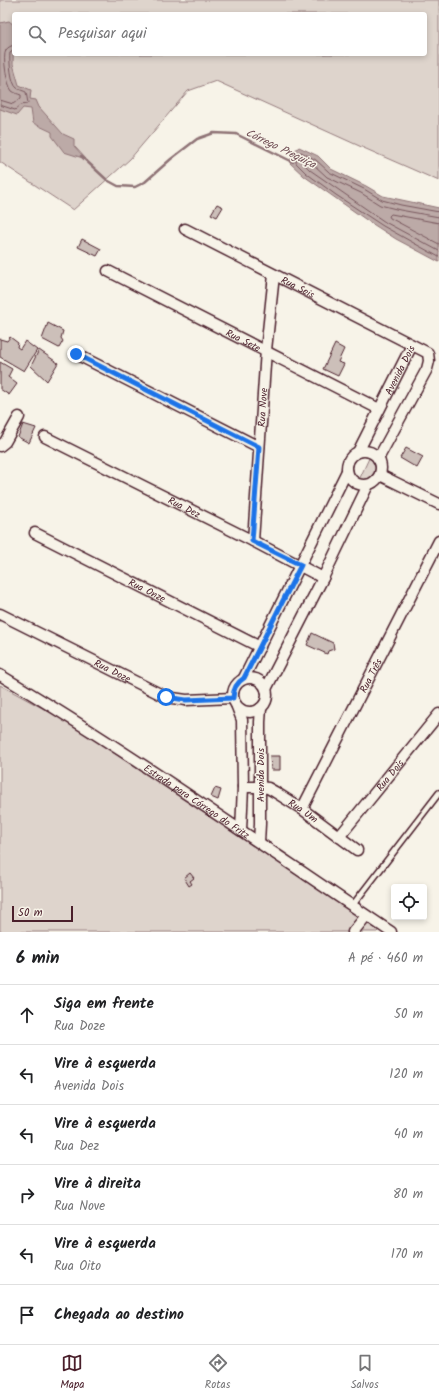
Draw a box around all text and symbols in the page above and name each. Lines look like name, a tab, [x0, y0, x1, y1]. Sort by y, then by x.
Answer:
search box	[12, 12, 427, 56]
text: Pesquisar aqui	[58, 22, 147, 46]
icon: search	[26, 23, 48, 45]
water label: Córrego Preguiça	[242, 124, 319, 174]
street label: Rua Seis	[278, 272, 318, 303]
street label: Rua Sete	[223, 325, 264, 357]
street label: Avenida Dois	[381, 342, 420, 398]
route end	[67, 345, 85, 363]
street label: Rua Nove	[254, 387, 272, 428]
street label: Rua Dez	[165, 493, 204, 523]
street label: Rua Onze	[126, 575, 169, 607]
street label: Rua Doze	[91, 655, 134, 687]
street label: Rua Três	[356, 655, 387, 696]
route start	[157, 688, 175, 706]
street label: Avenida Dois	[253, 747, 269, 802]
street label: Rua Dois	[372, 756, 409, 795]
street label: Estrada para Córrego do Fritz	[140, 761, 253, 844]
street label: Rua Um	[285, 795, 321, 827]
map controls	[391, 884, 427, 920]
button: locate	[391, 884, 427, 920]
scale bar	[12, 904, 73, 923]
text: 50 m	[18, 904, 43, 922]
text: 6 min	[16, 945, 60, 972]
text: A pé · 460 m	[348, 948, 423, 969]
text: Siga em frente	[54, 992, 154, 1016]
icon: ahead	[16, 1004, 38, 1026]
text: 50 m	[394, 1004, 423, 1025]
text: Rua Doze	[54, 1016, 105, 1037]
text: Vire à esquerda	[54, 1052, 156, 1076]
icon: left	[16, 1064, 38, 1086]
text: 120 m	[389, 1064, 423, 1085]
text: Avenida Dois	[54, 1076, 124, 1097]
text: Vire à esquerda	[54, 1112, 156, 1136]
icon: left	[16, 1124, 38, 1146]
text: 40 m	[394, 1124, 423, 1145]
text: Rua Dez	[54, 1136, 99, 1157]
text: Vire à direita	[54, 1172, 141, 1196]
icon: right	[16, 1184, 38, 1206]
text: 80 m	[393, 1184, 423, 1205]
text: Rua Nove	[54, 1196, 105, 1217]
text: Vire à esquerda	[54, 1232, 156, 1256]
icon: left	[16, 1244, 38, 1266]
text: 170 m	[391, 1244, 423, 1265]
text: Rua Oito	[54, 1256, 101, 1277]
text: Chegada ao destino	[54, 1303, 184, 1327]
icon: arrive	[16, 1304, 38, 1326]
tab: Mapa	[60, 1352, 84, 1394]
tab: Rotas	[205, 1352, 230, 1394]
tab: Salvos	[351, 1352, 379, 1394]

